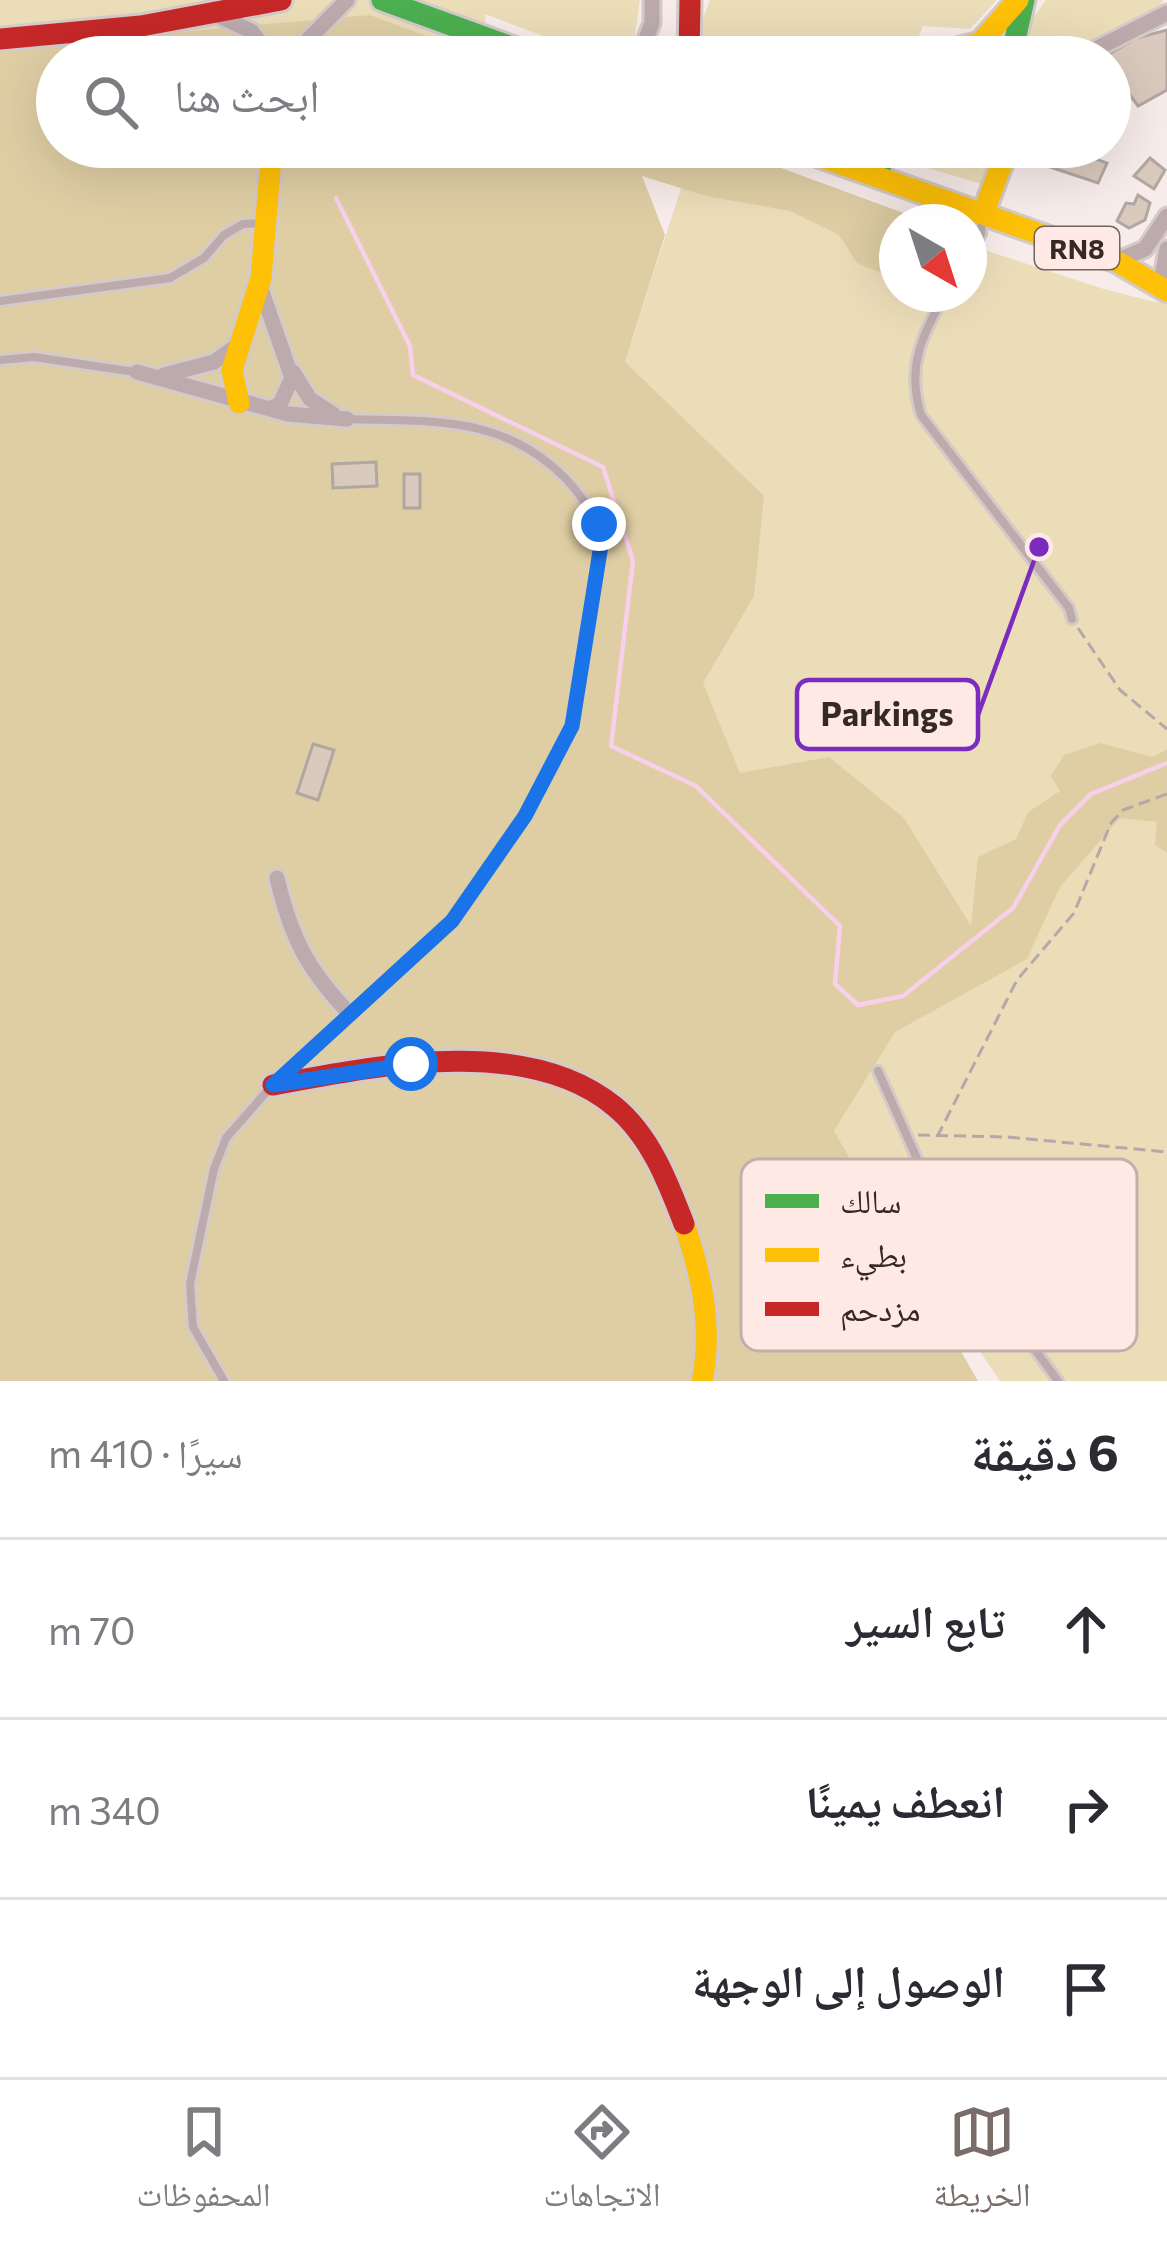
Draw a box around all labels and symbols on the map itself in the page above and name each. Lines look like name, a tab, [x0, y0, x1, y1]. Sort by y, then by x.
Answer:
north arrow	[879, 204, 987, 312]
road number: RN8	[1035, 227, 1119, 269]
route end	[572, 497, 626, 551]
callout: Parkings	[797, 680, 978, 749]
text: Parkings	[820, 692, 954, 733]
route start	[384, 1037, 438, 1091]
legend	[741, 1159, 1137, 1351]
text: سالك	[840, 1179, 901, 1220]
text: بطيء	[840, 1233, 907, 1281]
text: مزدحم	[840, 1287, 920, 1332]

